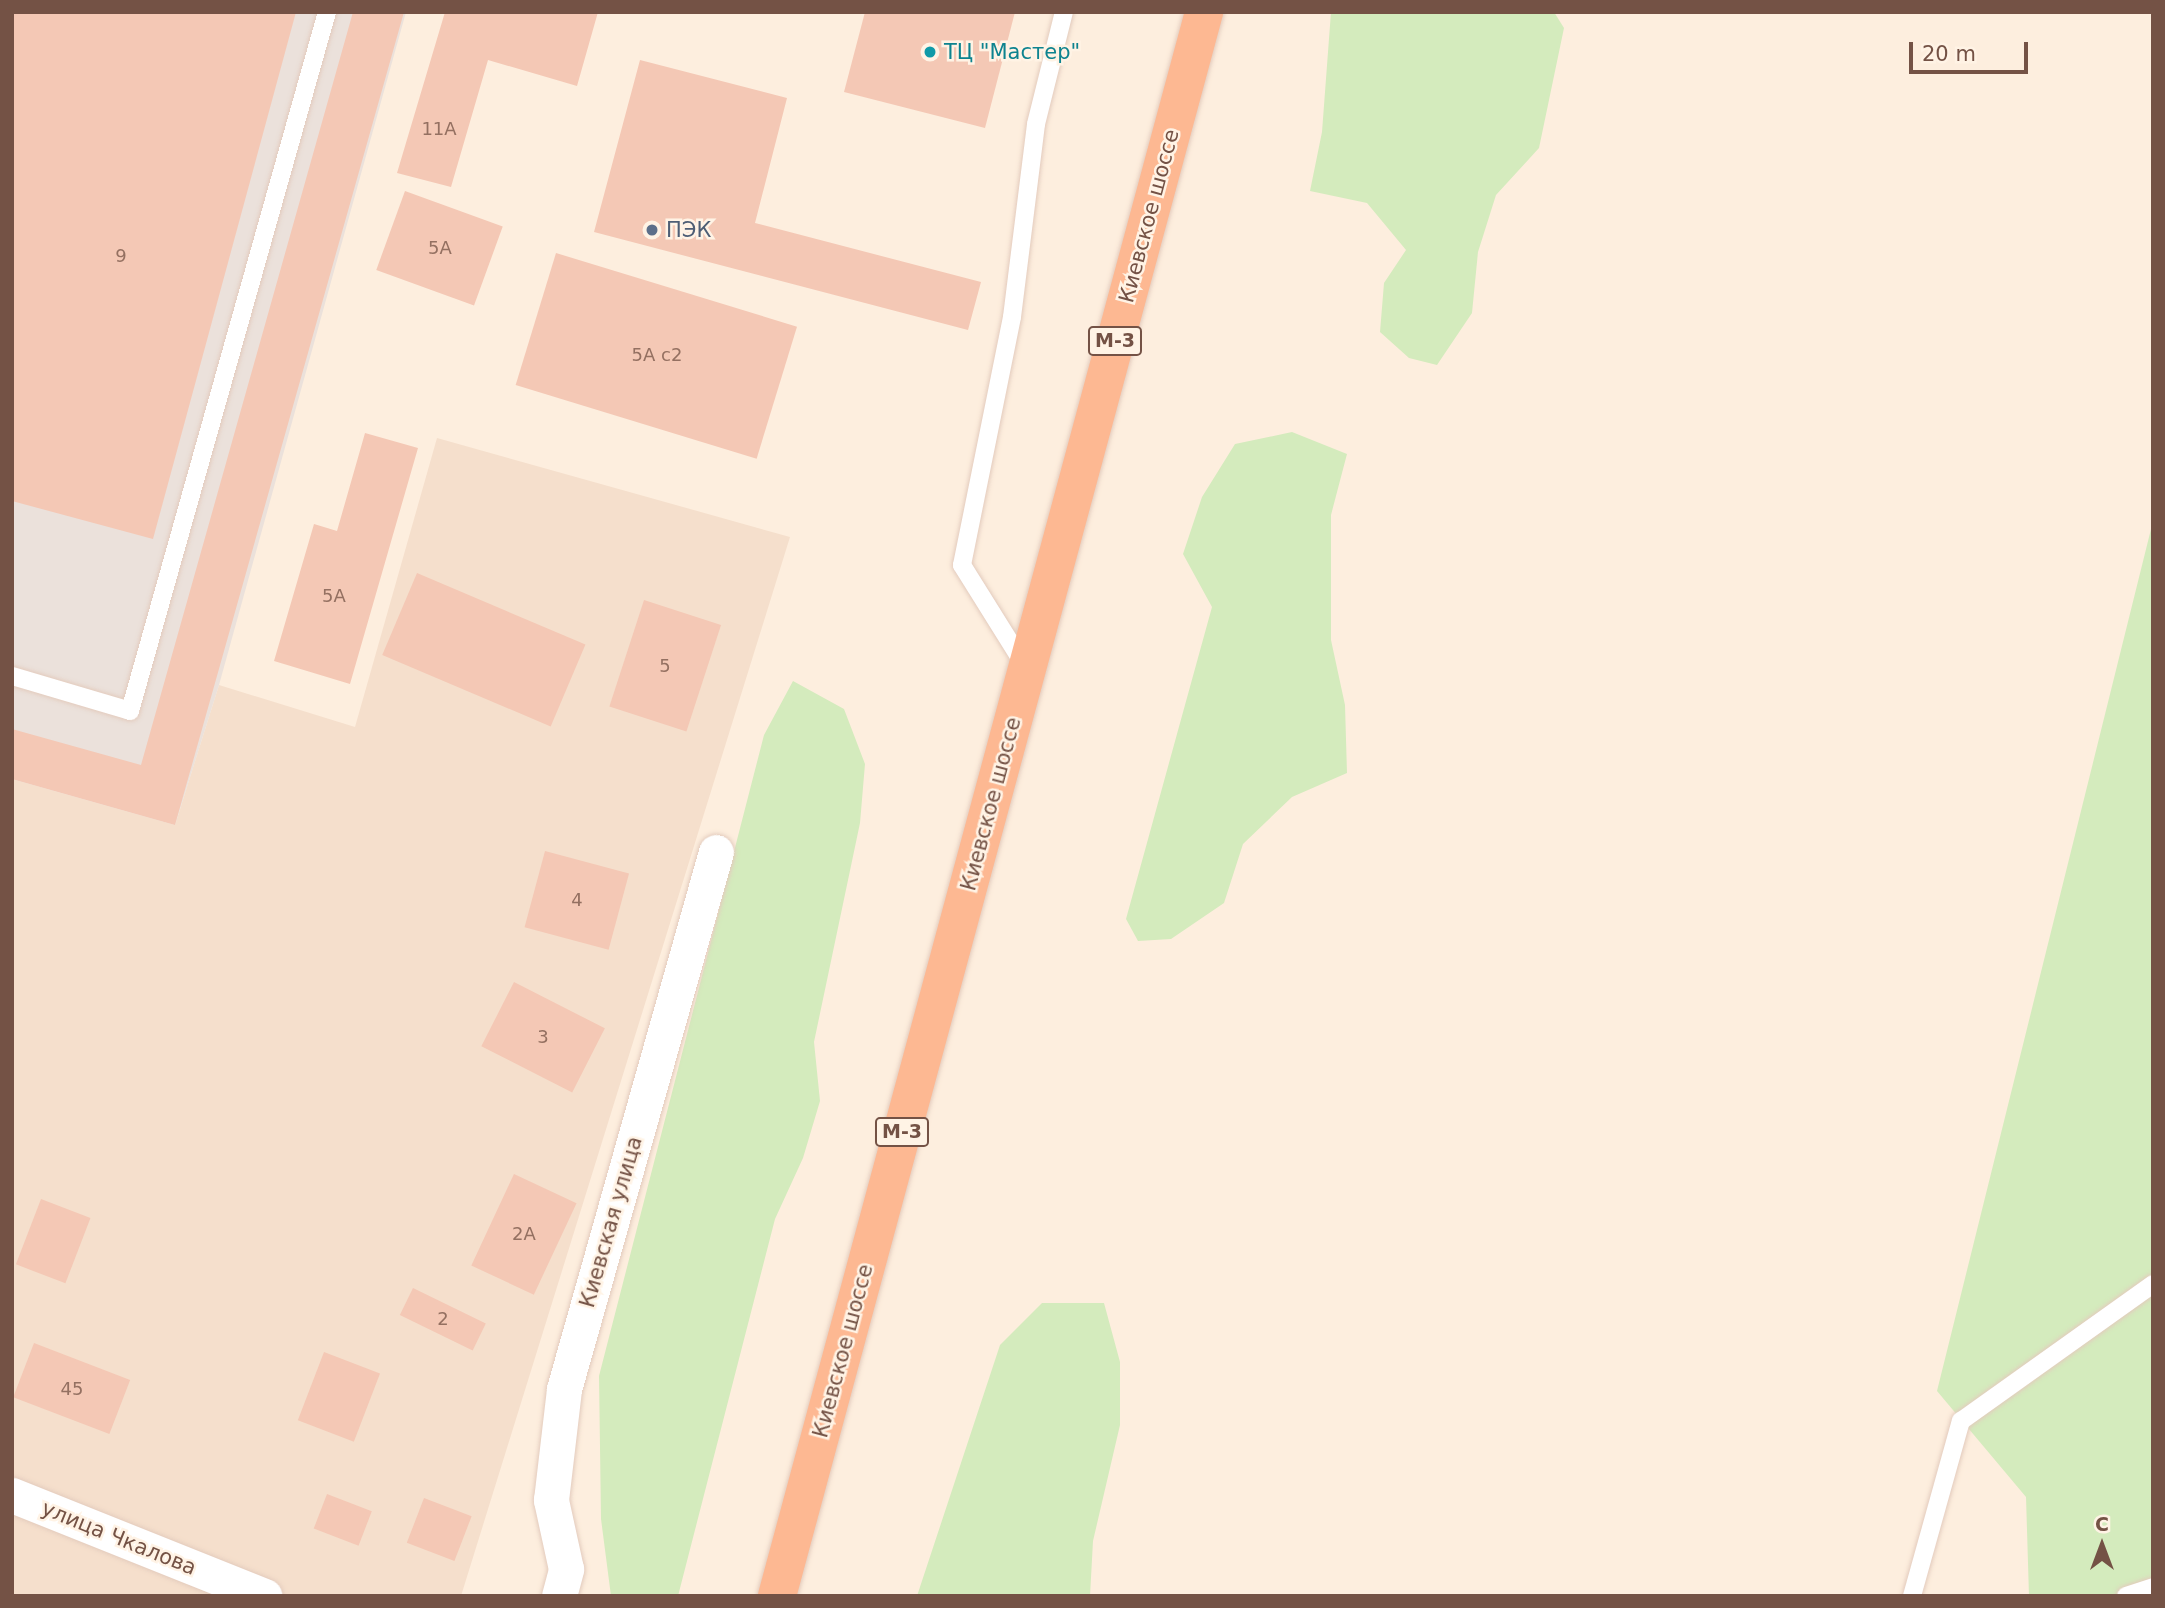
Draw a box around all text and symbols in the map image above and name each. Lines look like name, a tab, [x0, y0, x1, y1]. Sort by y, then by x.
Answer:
scale bar	[1913, 28, 2032, 72]
place label: ТЦ "Мастер"	[944, 39, 1080, 65]
text: 20 m	[1922, 42, 1976, 66]
marker: ТЦ "Мастер"	[922, 44, 938, 60]
house number: 11А	[421, 118, 457, 140]
street label: Киевское шоссе	[1114, 126, 1184, 306]
place label: ПЭК	[666, 217, 711, 243]
marker: ПЭК	[644, 222, 660, 238]
house number: 5А	[428, 237, 452, 259]
house number: 9	[115, 245, 127, 267]
road number: М-3	[1087, 326, 1143, 356]
house number: 5А с2	[632, 344, 682, 366]
house number: 5А	[322, 585, 346, 607]
house number: 5	[659, 655, 671, 677]
street label: Киевское шоссе	[956, 714, 1026, 894]
house number: 4	[571, 889, 583, 911]
house number: 3	[537, 1026, 549, 1048]
road number: М-3	[874, 1116, 930, 1148]
street label: Киевская улица	[575, 1133, 647, 1311]
house number: 2А	[512, 1223, 536, 1245]
street label: Киевское шоссе	[808, 1261, 878, 1441]
house number: 2	[437, 1308, 449, 1330]
house number: 45	[61, 1378, 83, 1400]
street label: улица Чкалова	[38, 1495, 200, 1581]
north arrow	[2067, 1510, 2137, 1580]
text: С	[2095, 1513, 2109, 1535]

